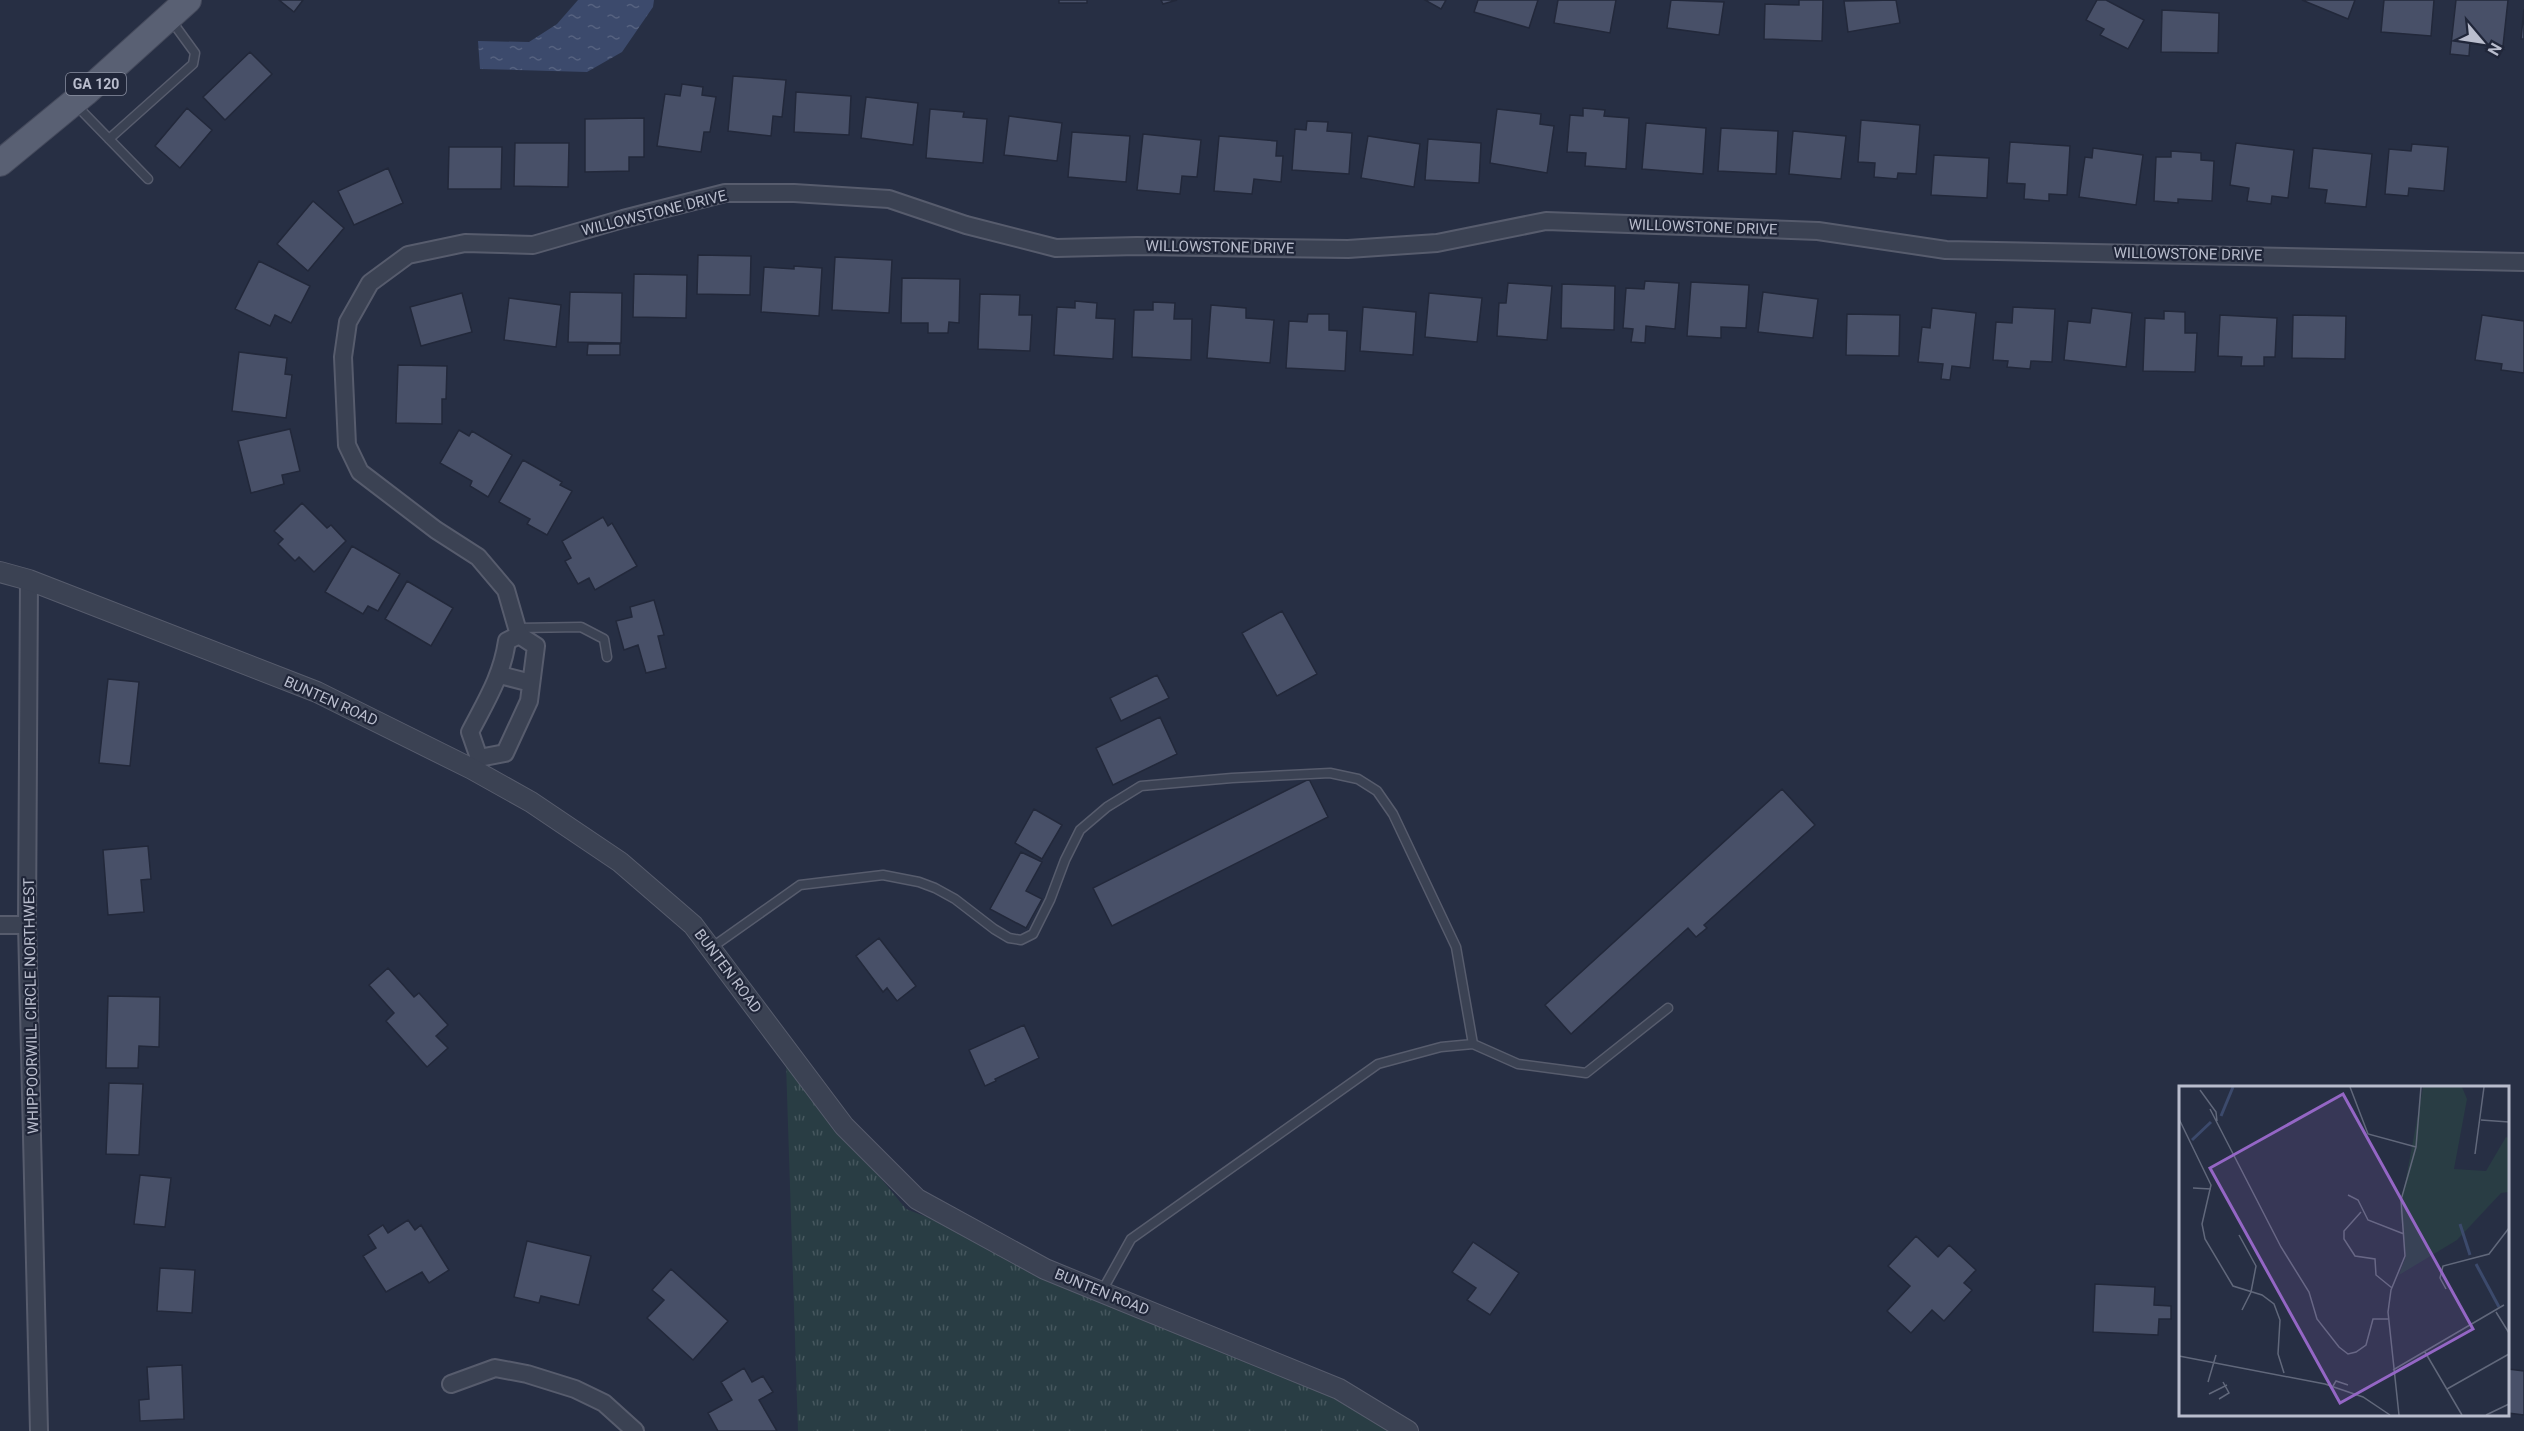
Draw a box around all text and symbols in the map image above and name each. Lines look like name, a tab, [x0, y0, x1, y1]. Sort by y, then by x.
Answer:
north arrow	[2452, 12, 2512, 72]
text: N	[2484, 39, 2506, 59]
road number: GA 120	[66, 73, 126, 95]
street label: WILLOWSTONE DRIVE	[580, 186, 729, 240]
street label: WILLOWSTONE DRIVE	[1628, 215, 1778, 239]
street label: WILLOWSTONE DRIVE	[1145, 237, 1295, 257]
street label: WILLOWSTONE DRIVE	[2113, 244, 2263, 264]
street label: BUNTEN ROAD	[281, 672, 381, 730]
street label: WHIPPOORWILL CIRCLE NORTHWEST	[20, 878, 42, 1134]
street label: BUNTEN ROAD	[691, 925, 765, 1017]
inset map	[2179, 1086, 2509, 1416]
street label: BUNTEN ROAD	[1052, 1265, 1152, 1319]

